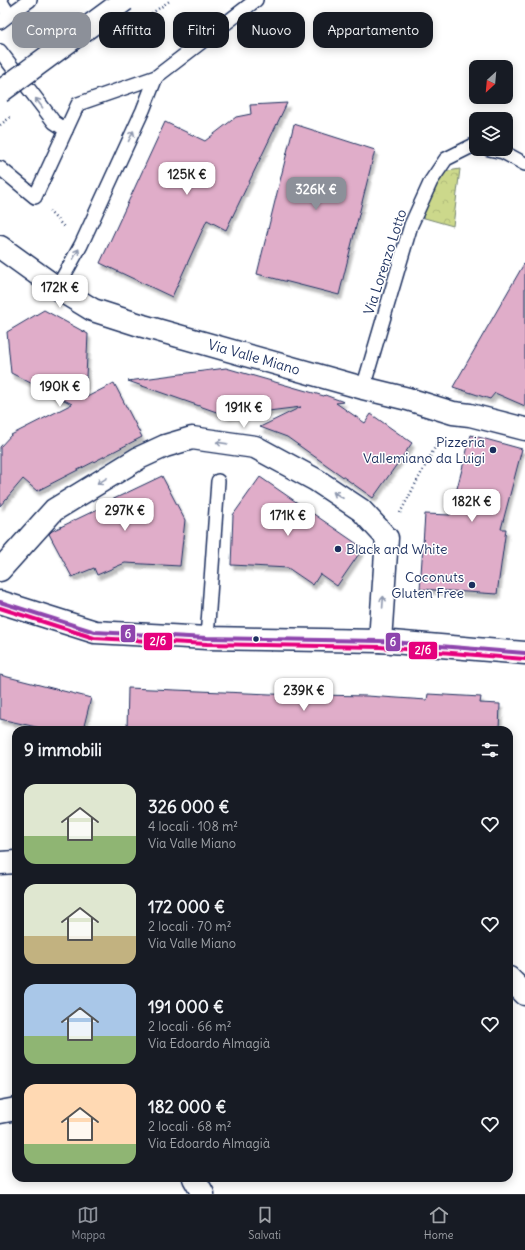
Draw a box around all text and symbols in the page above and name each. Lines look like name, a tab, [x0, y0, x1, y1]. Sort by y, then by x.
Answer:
chip: Compra	[12, 12, 91, 48]
chip: Affitta	[99, 12, 165, 48]
chip: Filtri	[173, 12, 229, 48]
chip: Nuovo	[237, 12, 305, 48]
chip: Appartamento	[313, 12, 433, 48]
north arrow	[469, 60, 513, 104]
map controls	[469, 60, 513, 156]
one-way arrow	[35, 98, 43, 109]
button: layers	[469, 112, 513, 156]
one-way arrow	[128, 130, 135, 142]
pin: 125K €	[154, 162, 220, 196]
text: 125K €	[167, 166, 207, 183]
pin: 326K €	[283, 177, 349, 211]
text: 326K €	[295, 181, 337, 198]
street label: Via Lorenzo Lotto	[359, 207, 411, 317]
one-way arrow	[73, 248, 81, 260]
pin: 172K €	[27, 275, 93, 309]
text: 172K €	[41, 279, 79, 296]
street label: Via Valle Miano	[206, 335, 302, 379]
pin: 190K €	[27, 374, 93, 408]
text: 190K €	[40, 378, 80, 395]
pin: 191K €	[211, 395, 277, 429]
text: 191K €	[225, 399, 263, 416]
place label: Pizzeria Vallemiano da Luigi	[363, 433, 485, 467]
one-way arrow	[216, 439, 229, 447]
marker: Pizzeria Vallemiano da Luigi	[488, 445, 498, 455]
one-way arrow	[96, 477, 108, 485]
pin: 182K €	[439, 489, 505, 523]
one-way arrow	[333, 491, 344, 499]
text: 182K €	[452, 493, 492, 510]
pin: 297K €	[92, 498, 158, 532]
text: 297K €	[105, 502, 145, 519]
pin: 171K €	[255, 503, 321, 537]
text: 171K €	[270, 507, 306, 524]
place label: Black and White	[346, 540, 448, 558]
marker: Black and White	[333, 544, 343, 554]
place label: Coconuts Gluten Free	[391, 568, 464, 602]
marker: Coconuts Gluten Free	[467, 580, 477, 590]
one-way arrow	[380, 596, 387, 609]
line badge: 6	[120, 624, 136, 643]
text: 6	[125, 627, 131, 641]
line badge: 2/6	[143, 632, 173, 651]
line badge: 6	[385, 632, 401, 652]
text: 2/6	[150, 634, 166, 648]
unlabelled marker	[251, 634, 261, 644]
text: 6	[390, 635, 396, 649]
line badge: 2/6	[408, 641, 438, 660]
text: 2/6	[415, 643, 431, 657]
pin: 239K €	[271, 678, 337, 712]
text: 239K €	[283, 682, 325, 699]
text: 9 immobili	[24, 739, 102, 761]
icon: filters	[479, 739, 501, 761]
text: 326 000 €	[148, 796, 229, 818]
icon: home	[56, 800, 104, 848]
icon: heart	[479, 813, 501, 835]
text: 4 locali · 108 m²	[148, 818, 238, 835]
text: Via Valle Miano	[148, 835, 236, 852]
text: 172 000 €	[148, 896, 225, 918]
icon: home	[56, 900, 104, 948]
icon: heart	[479, 913, 501, 935]
text: 2 locali · 70 m²	[148, 918, 232, 935]
text: Via Valle Miano	[148, 935, 236, 952]
text: 191 000 €	[148, 996, 224, 1018]
icon: home	[56, 1000, 104, 1048]
icon: heart	[479, 1013, 501, 1035]
text: 2 locali · 66 m²	[148, 1018, 232, 1035]
text: Via Edoardo Almagià	[148, 1035, 270, 1052]
text: 182 000 €	[148, 1096, 226, 1118]
icon: home	[56, 1100, 104, 1148]
icon: heart	[479, 1113, 501, 1135]
text: 2 locali · 68 m²	[148, 1118, 232, 1135]
text: Via Edoardo Almagià	[148, 1135, 270, 1152]
tab: Mappa	[71, 1204, 105, 1242]
tab: Salvati	[248, 1204, 281, 1242]
tab: Home	[424, 1204, 454, 1242]

